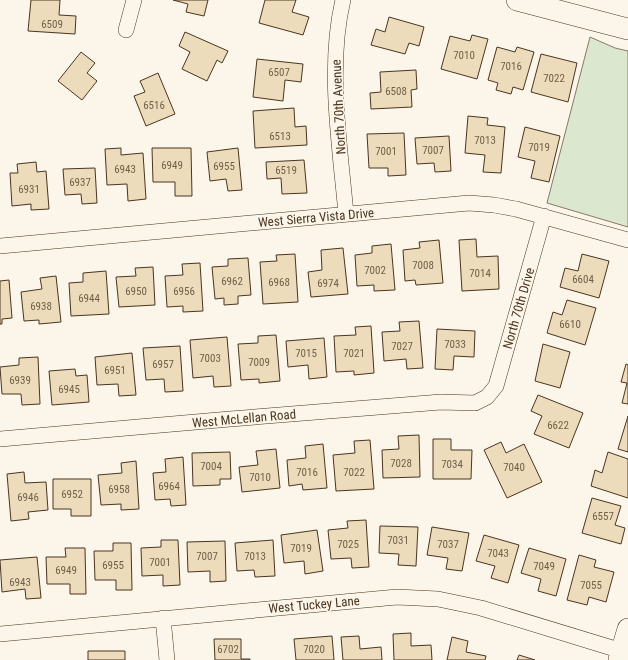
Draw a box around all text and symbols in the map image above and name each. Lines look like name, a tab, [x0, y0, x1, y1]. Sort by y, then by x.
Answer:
house number: 6509	[41, 18, 63, 31]
house number: 7010	[453, 49, 475, 62]
street label: North 70th Avenue	[329, 59, 348, 155]
house number: 7016	[500, 60, 522, 73]
house number: 6507	[268, 66, 290, 79]
house number: 7022	[543, 72, 565, 85]
house number: 6508	[385, 85, 407, 98]
house number: 6516	[143, 99, 165, 112]
house number: 6513	[269, 130, 291, 143]
house number: 7013	[474, 134, 496, 147]
house number: 7019	[528, 141, 550, 154]
house number: 7007	[422, 144, 444, 157]
house number: 7001	[375, 145, 397, 158]
house number: 6949	[161, 159, 183, 172]
house number: 6955	[213, 160, 235, 173]
house number: 6943	[114, 163, 136, 176]
house number: 6519	[275, 164, 297, 177]
house number: 6937	[69, 176, 91, 189]
house number: 6931	[18, 183, 40, 196]
street label: West Sierra Vista Drive	[257, 205, 375, 230]
house number: 7008	[412, 259, 434, 272]
house number: 7002	[364, 264, 386, 277]
street label: North 70th Drive	[500, 266, 537, 351]
house number: 7014	[469, 267, 491, 280]
house number: 6604	[572, 273, 594, 286]
house number: 6962	[221, 275, 243, 288]
house number: 6968	[268, 276, 290, 289]
house number: 6974	[317, 277, 339, 290]
house number: 6950	[125, 285, 147, 298]
house number: 6956	[173, 285, 195, 298]
house number: 6944	[78, 292, 100, 305]
house number: 6938	[30, 300, 52, 313]
house number: 6610	[559, 318, 581, 331]
house number: 7033	[444, 338, 466, 351]
house number: 7027	[391, 340, 413, 353]
house number: 7015	[295, 347, 317, 360]
house number: 7021	[343, 347, 365, 360]
house number: 7003	[199, 352, 221, 365]
house number: 7009	[248, 356, 270, 369]
house number: 6957	[152, 358, 174, 371]
house number: 6951	[104, 364, 126, 377]
house number: 6939	[9, 374, 31, 387]
house number: 6945	[58, 383, 80, 396]
street label: West McLellan Road	[191, 406, 297, 431]
house number: 6622	[547, 419, 569, 432]
house number: 7028	[390, 457, 412, 470]
house number: 7034	[441, 458, 463, 471]
house number: 7004	[200, 460, 222, 473]
house number: 7040	[503, 461, 525, 474]
house number: 7016	[296, 466, 318, 479]
house number: 7022	[343, 466, 365, 479]
house number: 7010	[249, 471, 271, 484]
house number: 6964	[158, 480, 180, 493]
house number: 6958	[108, 483, 130, 496]
house number: 6952	[61, 488, 83, 501]
house number: 6946	[17, 491, 39, 504]
house number: 6557	[592, 510, 614, 523]
house number: 7031	[387, 534, 409, 547]
house number: 7025	[337, 538, 359, 551]
house number: 7037	[437, 538, 459, 551]
house number: 7019	[290, 542, 312, 555]
house number: 7043	[487, 547, 509, 560]
house number: 7007	[196, 550, 218, 563]
house number: 7013	[244, 550, 266, 563]
house number: 7001	[149, 556, 171, 569]
house number: 6955	[102, 559, 124, 572]
house number: 7049	[533, 560, 555, 573]
house number: 6949	[55, 564, 77, 577]
house number: 6943	[9, 576, 31, 589]
house number: 7055	[580, 579, 602, 592]
street label: West Tuckey Lane	[268, 593, 360, 616]
house number: 6702	[217, 643, 239, 656]
house number: 7020	[303, 643, 325, 656]

